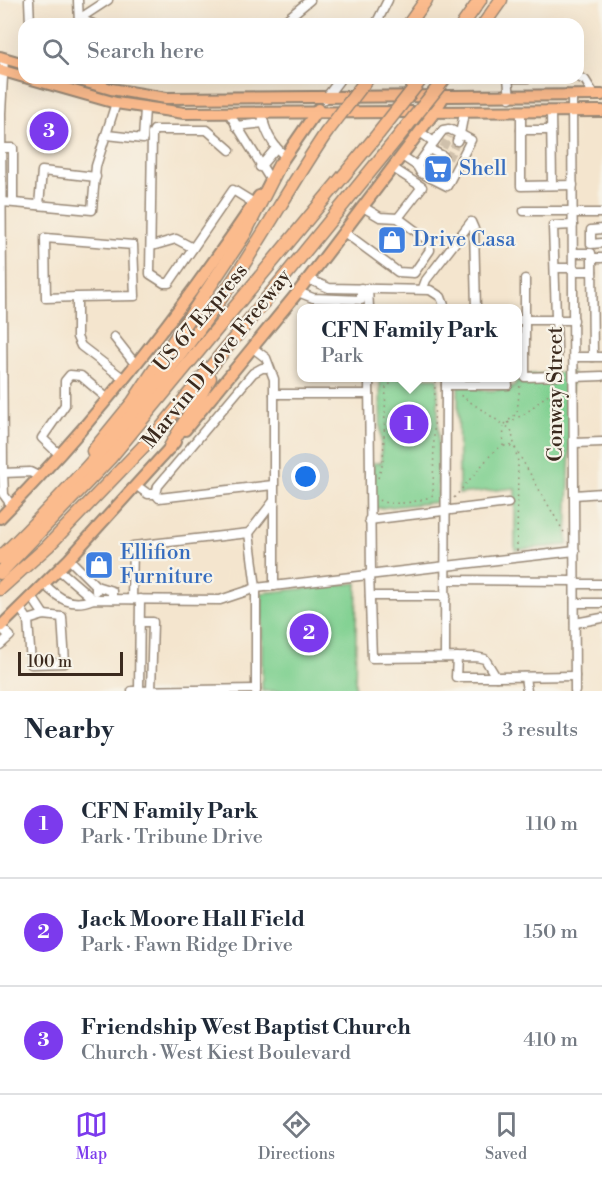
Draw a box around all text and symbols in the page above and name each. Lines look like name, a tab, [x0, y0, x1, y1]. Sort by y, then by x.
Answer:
search box	[18, 18, 584, 84]
icon: search	[39, 35, 72, 68]
text: Search here	[87, 38, 204, 65]
pin: 3	[29, 108, 68, 154]
supermarket icon: Shell	[422, 153, 454, 185]
place label: Shell	[459, 156, 507, 182]
shop icon: Drive Casa	[376, 224, 408, 256]
place label: Drive Casa	[413, 227, 516, 253]
street label: US 67 Express	[148, 259, 254, 377]
street label: Marvin D Love Freeway	[137, 263, 298, 454]
popup	[297, 304, 522, 382]
text: CFN Family Park	[321, 317, 498, 344]
street label: Conway Street	[543, 326, 569, 462]
text: Park	[321, 344, 363, 369]
pin: 1	[390, 402, 428, 446]
your location	[291, 462, 320, 491]
place label: Ellifion Furniture	[120, 540, 213, 590]
shop icon: Ellifion Furniture	[83, 549, 115, 581]
pin: 2	[290, 610, 328, 656]
scale bar	[18, 649, 123, 676]
text: 100 m	[27, 652, 72, 672]
text: Nearby	[24, 714, 114, 746]
text: 3 results	[502, 718, 578, 743]
text: CFN Family Park	[81, 798, 258, 825]
text: 1	[39, 812, 48, 837]
text: 110 m	[526, 812, 578, 837]
text: Park · Tribune Drive	[81, 825, 263, 850]
text: Jack Moore Hall Field	[81, 906, 305, 933]
text: 2	[37, 920, 50, 945]
text: 150 m	[523, 920, 578, 945]
text: Park · Fawn Ridge Drive	[81, 933, 293, 958]
text: Friendship West Baptist Church	[81, 1014, 411, 1041]
text: 3	[37, 1028, 50, 1053]
text: 410 m	[523, 1028, 578, 1053]
text: Church · West Kiest Boulevard	[81, 1041, 351, 1066]
tab: Map	[75, 1108, 108, 1164]
tab: Directions	[258, 1108, 335, 1164]
tab: Saved	[485, 1108, 527, 1164]

